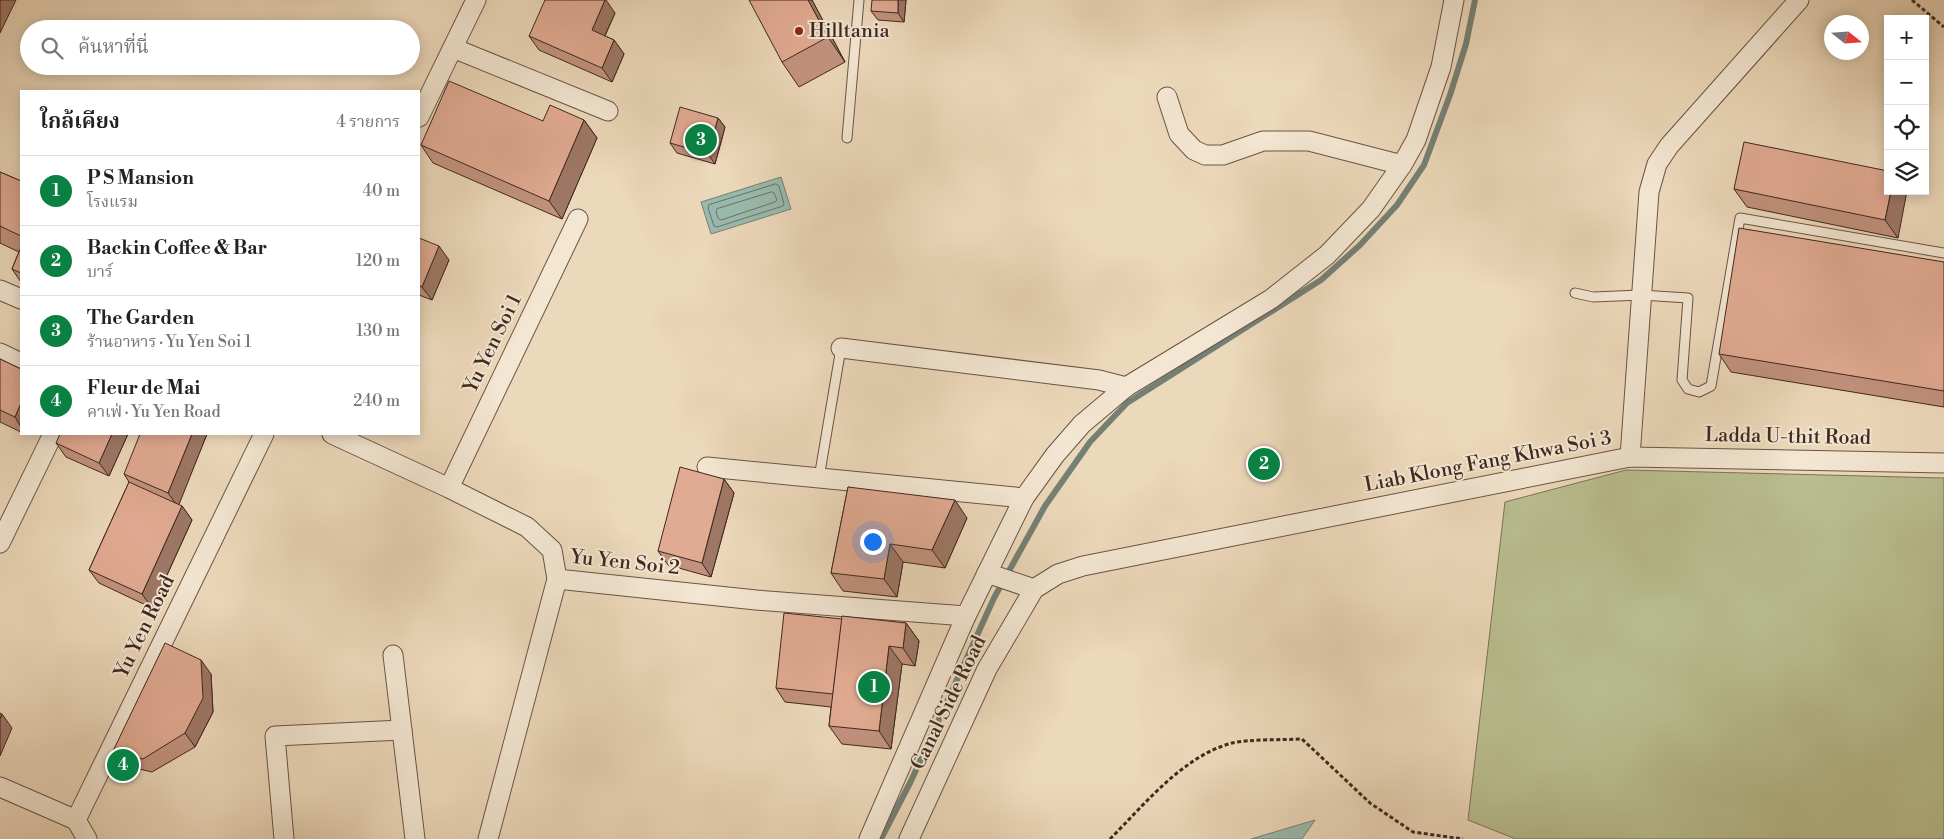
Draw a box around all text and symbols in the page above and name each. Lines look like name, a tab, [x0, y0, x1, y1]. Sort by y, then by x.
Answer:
north arrow	[1824, 15, 1869, 60]
map controls	[1884, 15, 1929, 195]
button: +	[1884, 15, 1929, 60]
place label: Hilltania	[809, 19, 890, 44]
search box	[20, 20, 420, 75]
marker: Hilltania	[793, 25, 805, 37]
icon: search	[38, 34, 66, 62]
text: ค้นหาที่นี่	[78, 35, 149, 59]
button: −	[1884, 60, 1929, 105]
button: locate	[1884, 105, 1929, 150]
text: ใกล้เคียง	[40, 109, 120, 135]
text: 4 รายการ	[336, 112, 400, 132]
pin: 3	[685, 121, 717, 159]
button: layers	[1884, 150, 1929, 195]
text: P S Mansion	[87, 166, 194, 190]
text: 1	[52, 181, 60, 201]
text: 40 m	[363, 181, 400, 201]
text: โรงแรม	[87, 192, 138, 212]
text: Backin Coffee & Bar	[87, 236, 267, 260]
text: 2	[51, 251, 61, 271]
text: 120 m	[356, 251, 400, 271]
text: บาร์	[87, 262, 113, 282]
street label: Yu Yen Soi 1	[458, 290, 528, 399]
text: The Garden	[87, 306, 194, 330]
text: 3	[51, 321, 61, 341]
text: 130 m	[356, 321, 400, 341]
text: ร้านอาหาร · Yu Yen Soi 1	[87, 332, 252, 352]
text: Fleur de Mai	[87, 376, 200, 400]
text: 4	[51, 391, 61, 411]
text: 240 m	[353, 391, 400, 411]
text: คาเฟ่ · Yu Yen Road	[87, 402, 221, 422]
street label: Ladda U-thit Road	[1705, 423, 1872, 451]
street label: Liab Klong Fang Khwa Soi 3	[1362, 426, 1614, 498]
pin: 2	[1248, 445, 1280, 483]
your location	[860, 529, 886, 555]
street label: Yu Yen Soi 2	[568, 545, 681, 581]
street label: Yu Yen Road	[109, 571, 181, 684]
street label: Canal Side Road	[906, 631, 993, 774]
pin: 1	[858, 668, 890, 706]
pin: 4	[107, 746, 139, 784]

